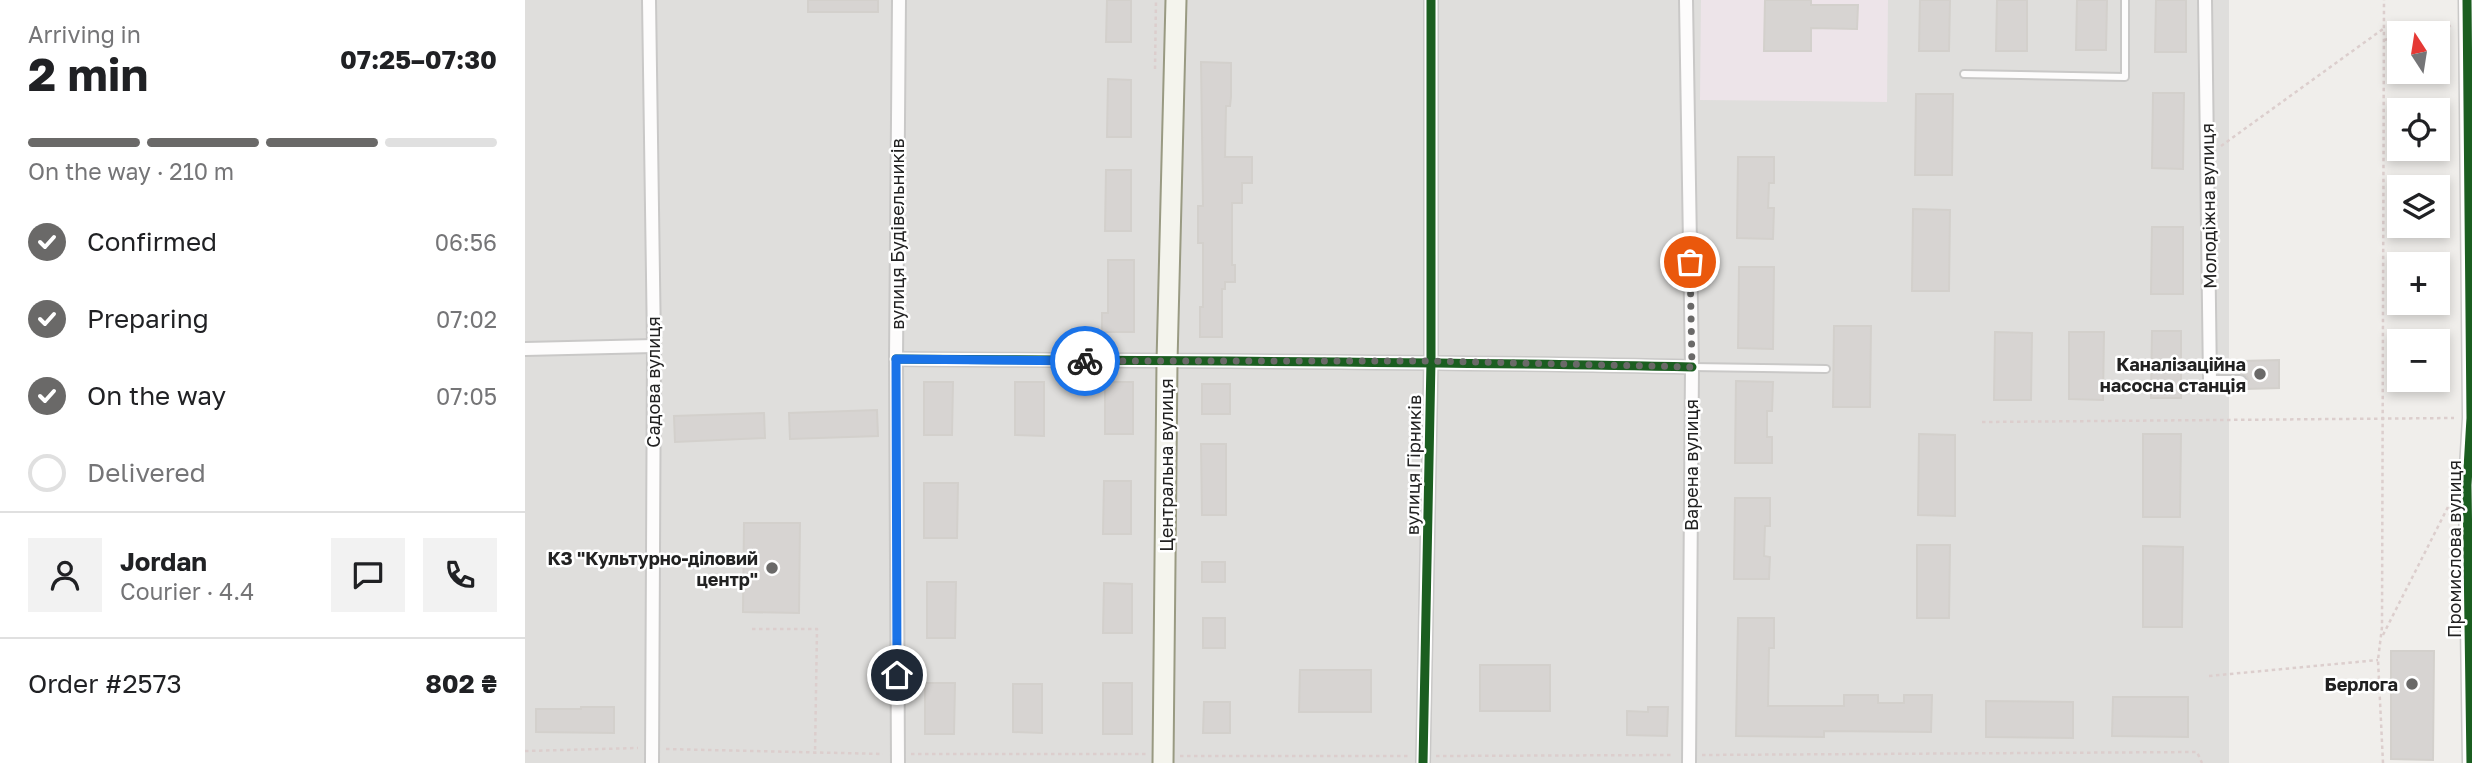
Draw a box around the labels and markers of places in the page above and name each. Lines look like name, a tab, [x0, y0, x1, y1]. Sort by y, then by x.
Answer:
pin	[1660, 232, 1720, 292]
place label: Каналізаційна насосна станція	[2100, 353, 2246, 396]
marker: Каналізаційна насосна станція	[2252, 366, 2268, 382]
place label: КЗ "Культурно-діловий центр"	[547, 547, 758, 590]
marker: КЗ "Культурно-діловий центр"	[764, 560, 780, 576]
pin	[867, 645, 927, 705]
place label: Берлога	[2324, 673, 2398, 695]
marker: Берлога	[2404, 676, 2420, 692]

